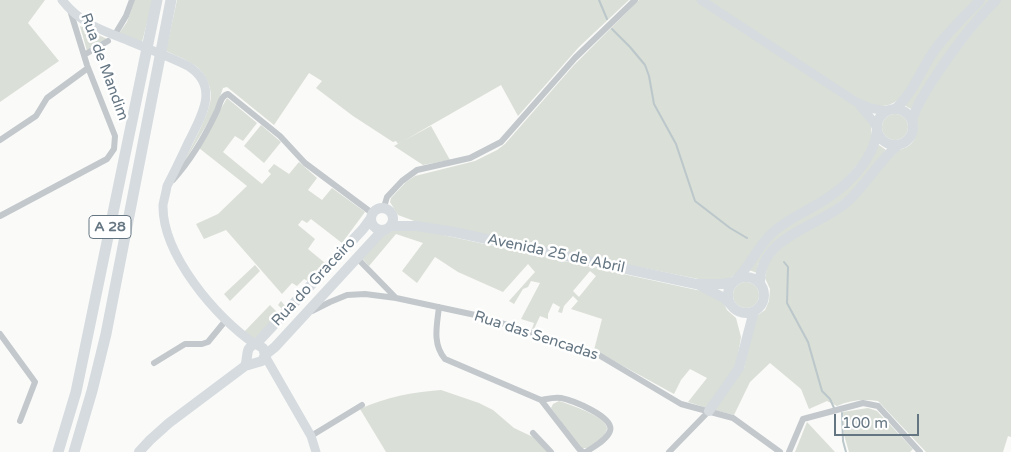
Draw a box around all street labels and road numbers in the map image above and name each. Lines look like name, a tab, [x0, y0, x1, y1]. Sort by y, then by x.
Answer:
street label: Rua de Mandim	[76, 11, 132, 123]
road number: A 28	[89, 216, 131, 238]
street label: Avenida 25 de Abril	[486, 231, 626, 277]
street label: Rua do Graceiro	[268, 234, 360, 330]
street label: Rua das Sencadas	[472, 307, 600, 365]

